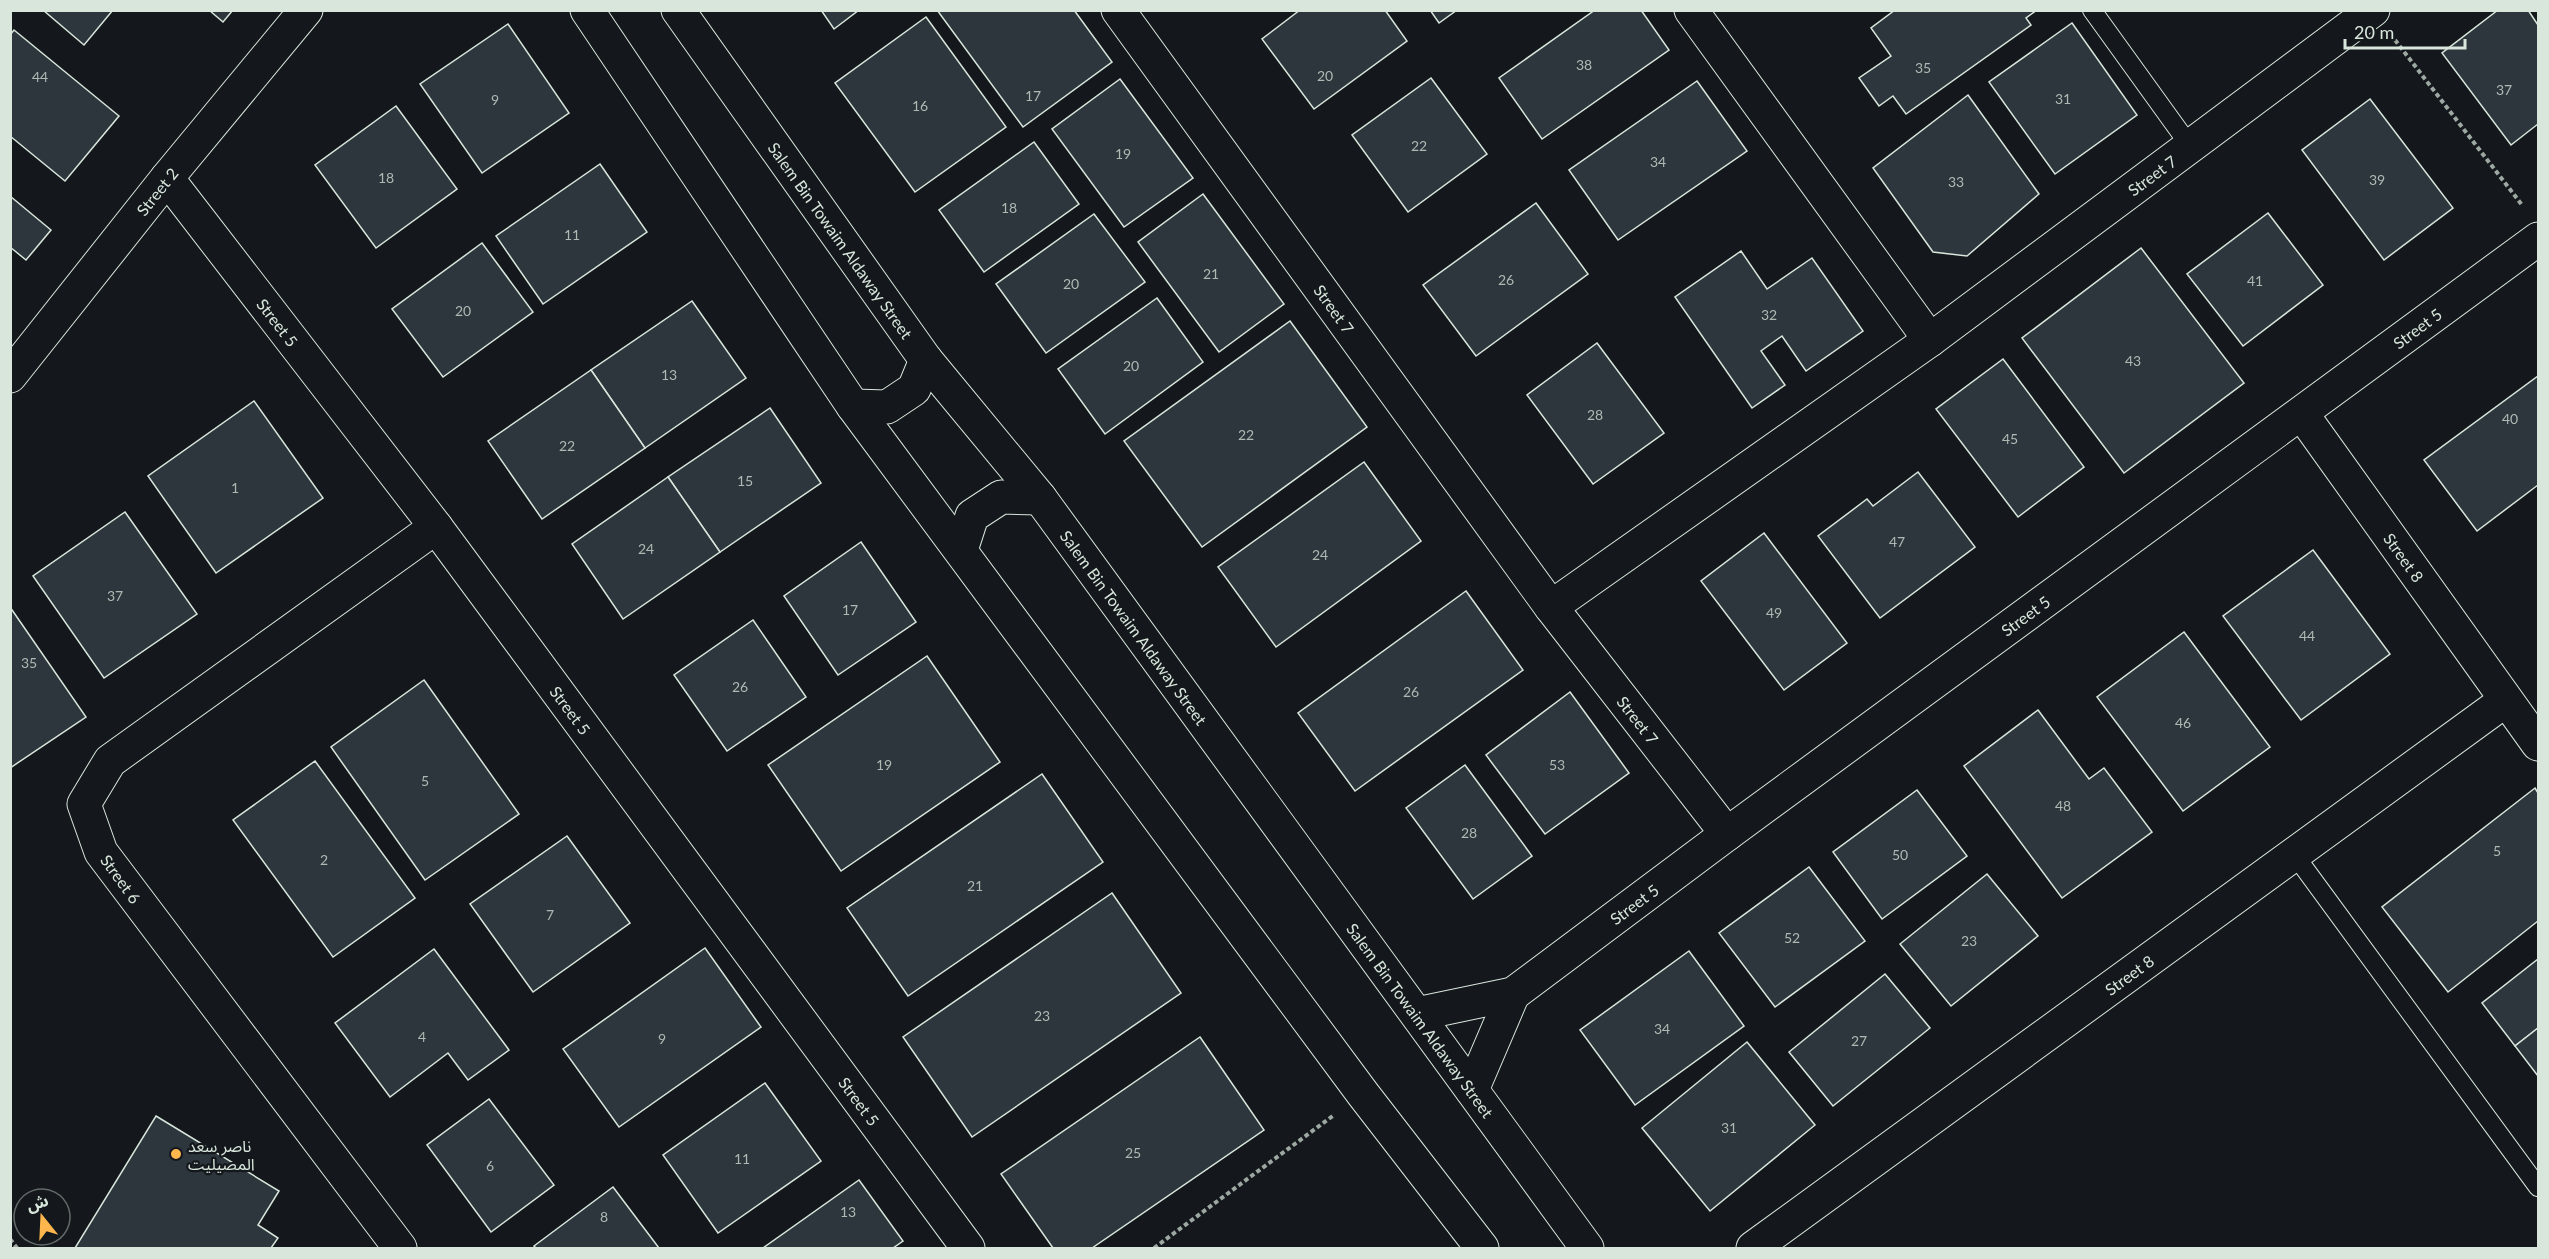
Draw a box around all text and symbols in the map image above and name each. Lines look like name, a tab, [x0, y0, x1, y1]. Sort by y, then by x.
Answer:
scale bar	[2345, 12, 2465, 50]
text: 20 m	[2354, 21, 2394, 43]
house number: 38	[1576, 56, 1592, 73]
house number: 35	[1915, 59, 1931, 76]
house number: 20	[1317, 67, 1333, 84]
house number: 44	[32, 68, 48, 85]
house number: 37	[2496, 81, 2512, 98]
house number: 17	[1025, 87, 1041, 104]
house number: 31	[2055, 90, 2071, 107]
house number: 9	[491, 91, 499, 108]
house number: 16	[912, 97, 928, 114]
house number: 22	[1411, 137, 1427, 154]
street label: Salem Bin Towaim Aldaway Street	[765, 138, 917, 342]
house number: 19	[1115, 145, 1131, 162]
street label: Street 7	[2124, 151, 2180, 199]
house number: 34	[1650, 153, 1666, 170]
street label: Street 2	[132, 163, 181, 219]
house number: 18	[378, 169, 394, 186]
house number: 39	[2369, 171, 2385, 188]
house number: 33	[1948, 173, 1964, 190]
house number: 18	[1001, 199, 1017, 216]
house number: 11	[564, 226, 580, 243]
house number: 21	[1203, 265, 1219, 282]
house number: 26	[1498, 271, 1514, 288]
house number: 41	[2247, 272, 2263, 289]
house number: 20	[1063, 275, 1079, 292]
street label: Street 7	[1311, 281, 1359, 337]
street label: Street 5	[254, 294, 303, 350]
house number: 20	[455, 302, 471, 319]
street label: Street 5	[2389, 304, 2445, 352]
house number: 32	[1761, 306, 1777, 323]
house number: 43	[2125, 352, 2141, 369]
house number: 20	[1123, 357, 1139, 374]
house number: 13	[661, 366, 677, 383]
house number: 28	[1587, 406, 1603, 423]
house number: 40	[2502, 410, 2518, 427]
house number: 22	[1238, 426, 1254, 443]
house number: 45	[2002, 430, 2018, 447]
house number: 22	[559, 437, 575, 454]
house number: 15	[737, 472, 753, 489]
house number: 1	[231, 479, 239, 496]
street label: Salem Bin Towaim Aldaway Street	[1057, 526, 1212, 728]
street label: Street 8	[2380, 529, 2428, 585]
house number: 47	[1889, 533, 1905, 550]
house number: 24	[638, 540, 654, 557]
house number: 24	[1312, 546, 1328, 563]
house number: 37	[107, 587, 123, 604]
street label: Street 5	[1997, 591, 2053, 639]
house number: 17	[842, 601, 858, 618]
house number: 49	[1766, 604, 1782, 621]
house number: 44	[2299, 627, 2315, 644]
house number: 35	[21, 654, 37, 671]
house number: 26	[732, 678, 748, 695]
street label: Street 5	[547, 682, 595, 738]
house number: 26	[1403, 683, 1419, 700]
street label: Street 7	[1614, 692, 1663, 747]
house number: 46	[2175, 714, 2191, 731]
house number: 19	[876, 756, 892, 773]
house number: 53	[1549, 756, 1565, 773]
house number: 5	[421, 772, 429, 789]
house number: 48	[2055, 797, 2071, 814]
house number: 28	[1461, 824, 1477, 841]
house number: 5	[2493, 842, 2501, 859]
house number: 50	[1892, 846, 1908, 863]
street label: Street 6	[97, 851, 145, 907]
house number: 2	[320, 851, 328, 868]
house number: 21	[967, 877, 983, 894]
street label: Street 5	[1606, 879, 1662, 928]
house number: 7	[546, 906, 554, 923]
street label: Salem Bin Towaim Aldaway Street	[1343, 919, 1498, 1121]
house number: 52	[1784, 929, 1800, 946]
house number: 23	[1961, 932, 1977, 949]
street label: Street 8	[2101, 950, 2157, 998]
house number: 23	[1034, 1007, 1050, 1024]
house number: 34	[1654, 1020, 1670, 1037]
house number: 4	[418, 1028, 426, 1045]
house number: 9	[658, 1030, 666, 1047]
house number: 27	[1851, 1032, 1867, 1049]
street label: Street 5	[835, 1073, 884, 1129]
house number: 31	[1721, 1119, 1737, 1136]
place label: ناصر سعد المصيليت	[188, 1136, 255, 1173]
house number: 25	[1125, 1144, 1141, 1161]
marker: ناصر سعد المصيليت	[169, 1147, 183, 1161]
house number: 11	[734, 1150, 750, 1167]
house number: 6	[486, 1157, 494, 1174]
north arrow	[12, 1187, 72, 1247]
text: ش	[24, 1190, 51, 1216]
house number: 13	[840, 1203, 856, 1220]
house number: 8	[600, 1208, 608, 1225]

